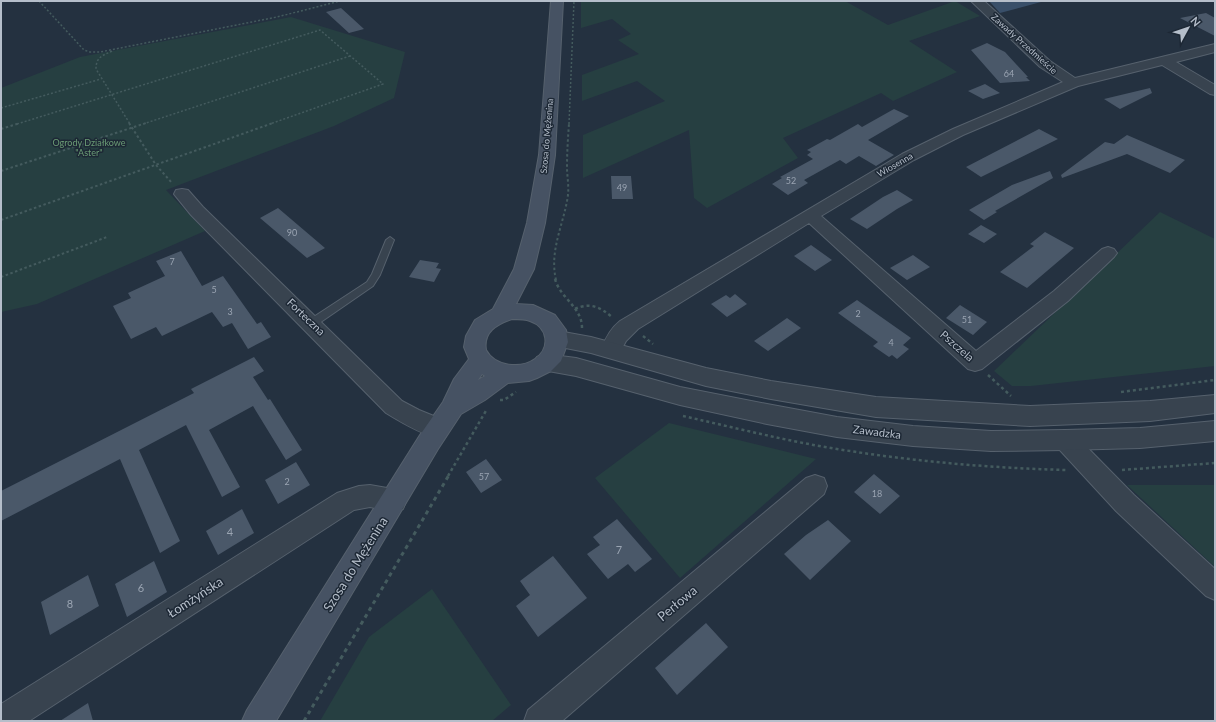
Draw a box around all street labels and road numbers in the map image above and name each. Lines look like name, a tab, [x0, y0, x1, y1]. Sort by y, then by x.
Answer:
street label: Zawady Przedmieście	[989, 11, 1060, 76]
street label: Szosa do Mężenina	[538, 98, 555, 174]
street label: Wiosenna	[875, 150, 915, 179]
street label: Forteczna	[285, 295, 328, 338]
street label: Pszczela	[938, 328, 977, 364]
street label: Zawadzka	[852, 422, 902, 441]
street label: Szosa do Mężenina	[319, 514, 391, 614]
street label: Łomżyńska	[164, 573, 226, 621]
street label: Perłowa	[654, 582, 700, 624]

